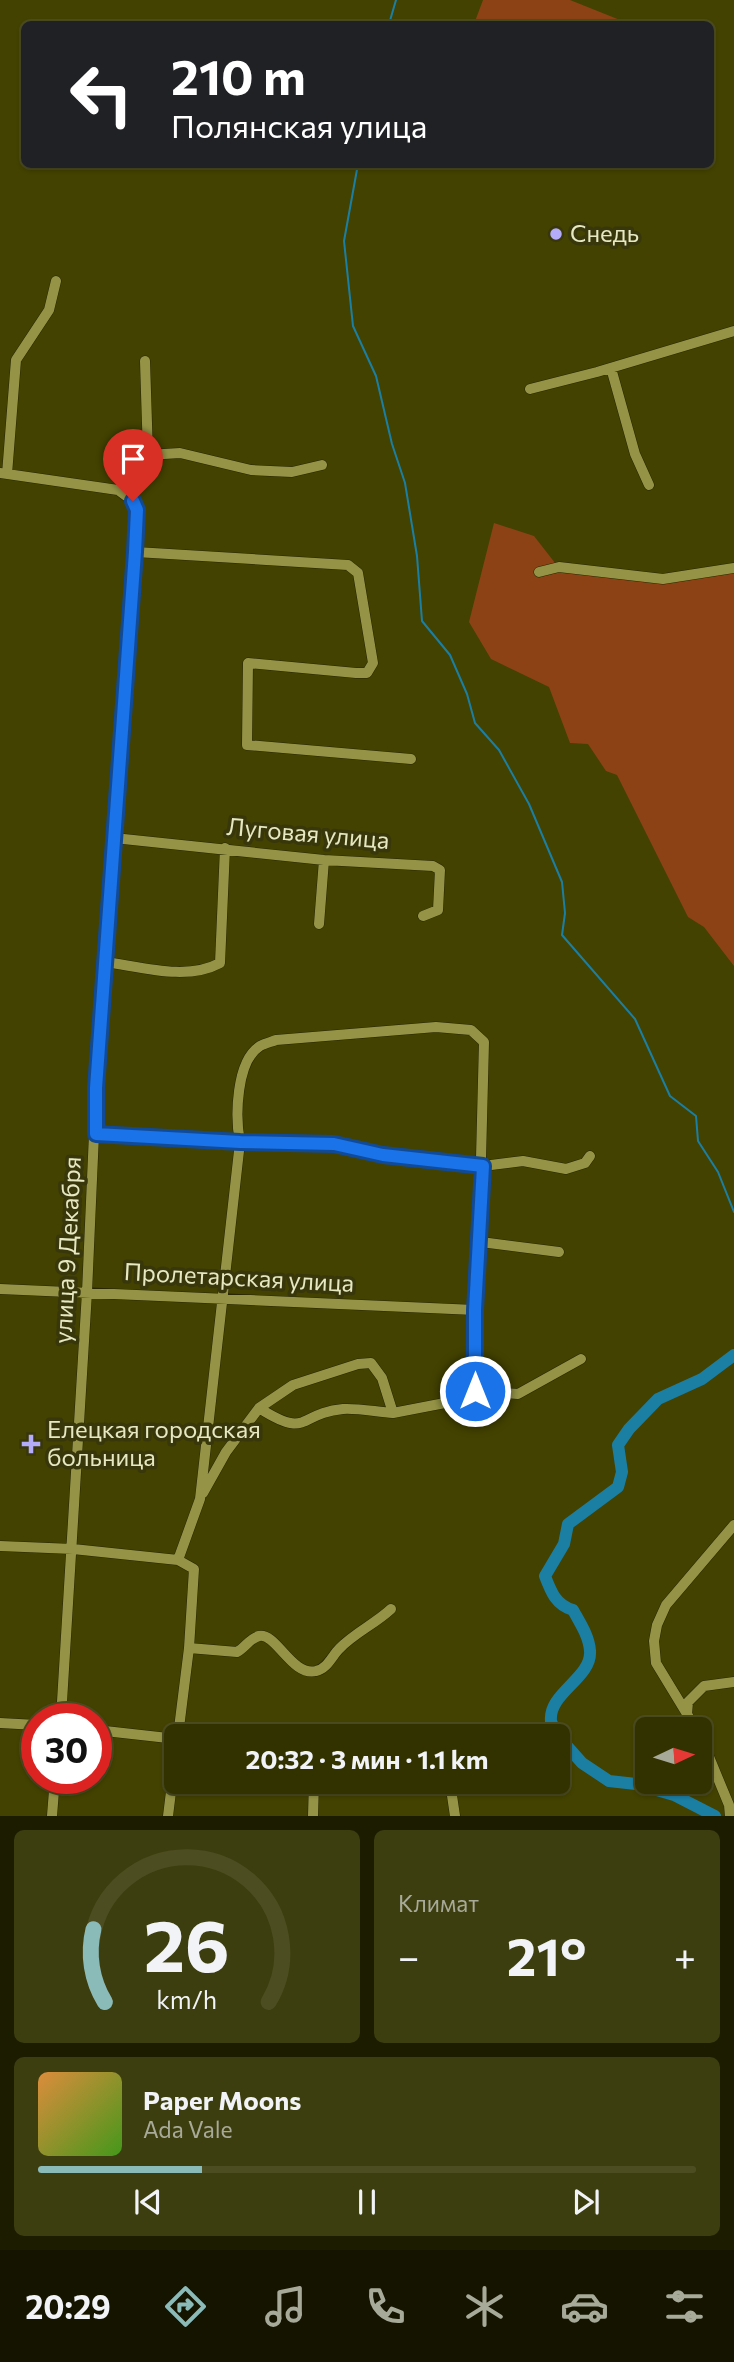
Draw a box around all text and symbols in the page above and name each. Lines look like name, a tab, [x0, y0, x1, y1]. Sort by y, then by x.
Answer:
text: 210 m	[171, 45, 306, 105]
icon: left	[56, 49, 147, 140]
text: Полянская улица	[171, 105, 427, 145]
place label: Снедь	[570, 218, 639, 247]
marker: Снедь	[548, 226, 564, 242]
pin	[103, 429, 163, 501]
icon: arrive	[114, 440, 152, 478]
street label: Луговая улица	[226, 811, 391, 854]
street label: улица 9 Декабря	[47, 1156, 86, 1344]
street label: Пролетарская улица	[123, 1256, 355, 1297]
position arrow	[438, 1354, 512, 1428]
place label: Елецкая городская больница	[47, 1414, 261, 1471]
marker: Елецкая городская больница	[21, 1434, 41, 1454]
speed limit sign: 30	[21, 1703, 112, 1794]
north arrow	[635, 1717, 712, 1794]
map controls	[635, 1717, 712, 1794]
text: 20:32 · 3 мин · 1.1 km	[246, 1743, 488, 1774]
text: Климат	[398, 1889, 479, 1917]
text: 26	[144, 1899, 230, 1988]
text: 21°	[507, 1923, 586, 1987]
text: −	[398, 1932, 420, 1979]
text: +	[674, 1932, 696, 1979]
text: km/h	[157, 1984, 217, 2014]
text: Paper Moons	[143, 2084, 301, 2115]
text: Ada Vale	[143, 2115, 233, 2143]
icon: previous	[129, 2183, 167, 2221]
icon: pause	[348, 2183, 386, 2221]
icon: next	[567, 2183, 605, 2221]
icon: directions	[161, 2282, 210, 2331]
icon: music	[261, 2282, 310, 2331]
icon: phone	[361, 2282, 410, 2331]
icon: climate	[460, 2282, 509, 2331]
icon: car	[560, 2282, 609, 2331]
icon: filters	[660, 2282, 709, 2331]
text: 20:29	[25, 2286, 111, 2326]

